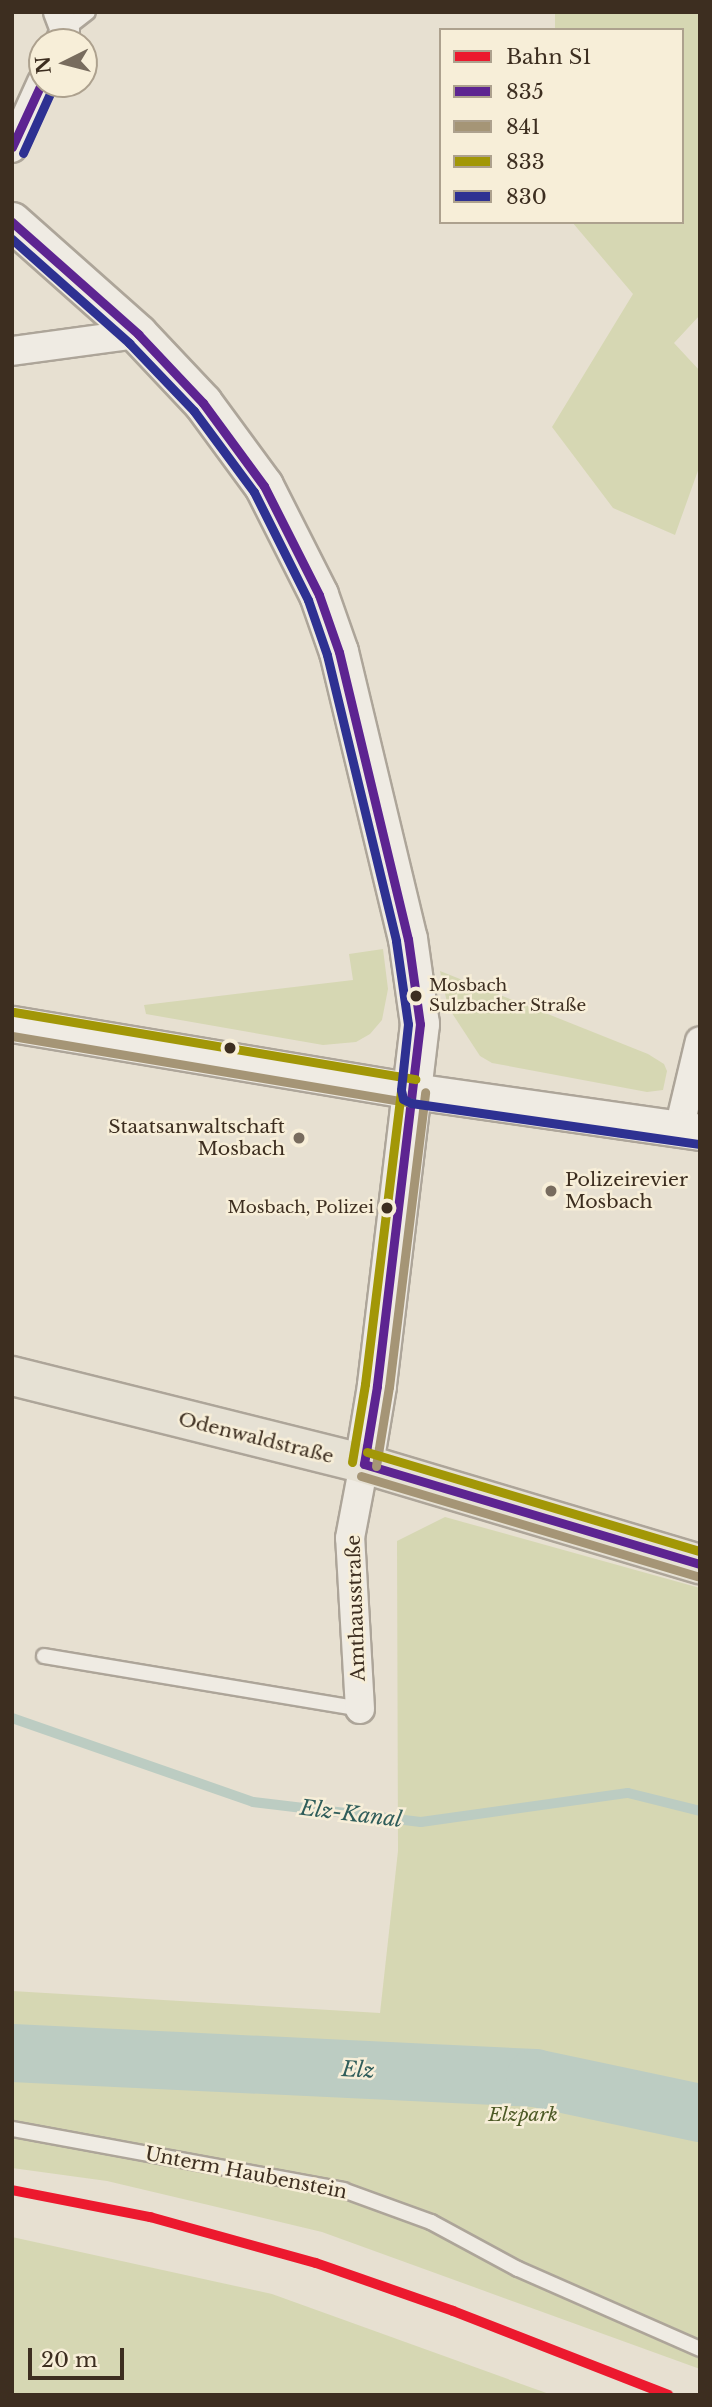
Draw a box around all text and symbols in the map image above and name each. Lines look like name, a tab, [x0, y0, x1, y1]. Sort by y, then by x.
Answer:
north arrow	[28, 28, 98, 98]
legend	[439, 28, 684, 224]
text: Bahn S1	[506, 44, 592, 70]
text: N	[31, 55, 56, 75]
text: 835	[506, 79, 544, 105]
text: 841	[506, 114, 540, 140]
text: 833	[506, 149, 545, 175]
text: 830	[506, 184, 547, 210]
place label: Mosbach Sulzbacher Straße	[429, 976, 587, 1016]
marker: Mosbach Sulzbacher Straße	[409, 989, 423, 1003]
unlabelled marker	[223, 1041, 237, 1055]
place label: Staatsanwaltschaft Mosbach	[108, 1116, 285, 1160]
marker: Staatsanwaltschaft Mosbach	[291, 1130, 307, 1146]
place label: Polizeirevier Mosbach	[565, 1169, 688, 1213]
marker: Polizeirevier Mosbach	[543, 1183, 559, 1199]
place label: Mosbach, Polizei	[228, 1198, 374, 1218]
marker: Mosbach, Polizei	[380, 1201, 394, 1215]
street label: Odenwaldstraße	[176, 1408, 336, 1468]
street label: Amthausstraße	[342, 1534, 370, 1682]
water label: Elz-Kanal	[299, 1795, 403, 1833]
water label: Elz	[341, 2057, 375, 2083]
park label: Elzpark	[488, 2104, 558, 2126]
street label: Unterm Haubenstein	[143, 2142, 349, 2204]
scale bar	[32, 2334, 128, 2378]
text: 20 m	[41, 2347, 98, 2373]

